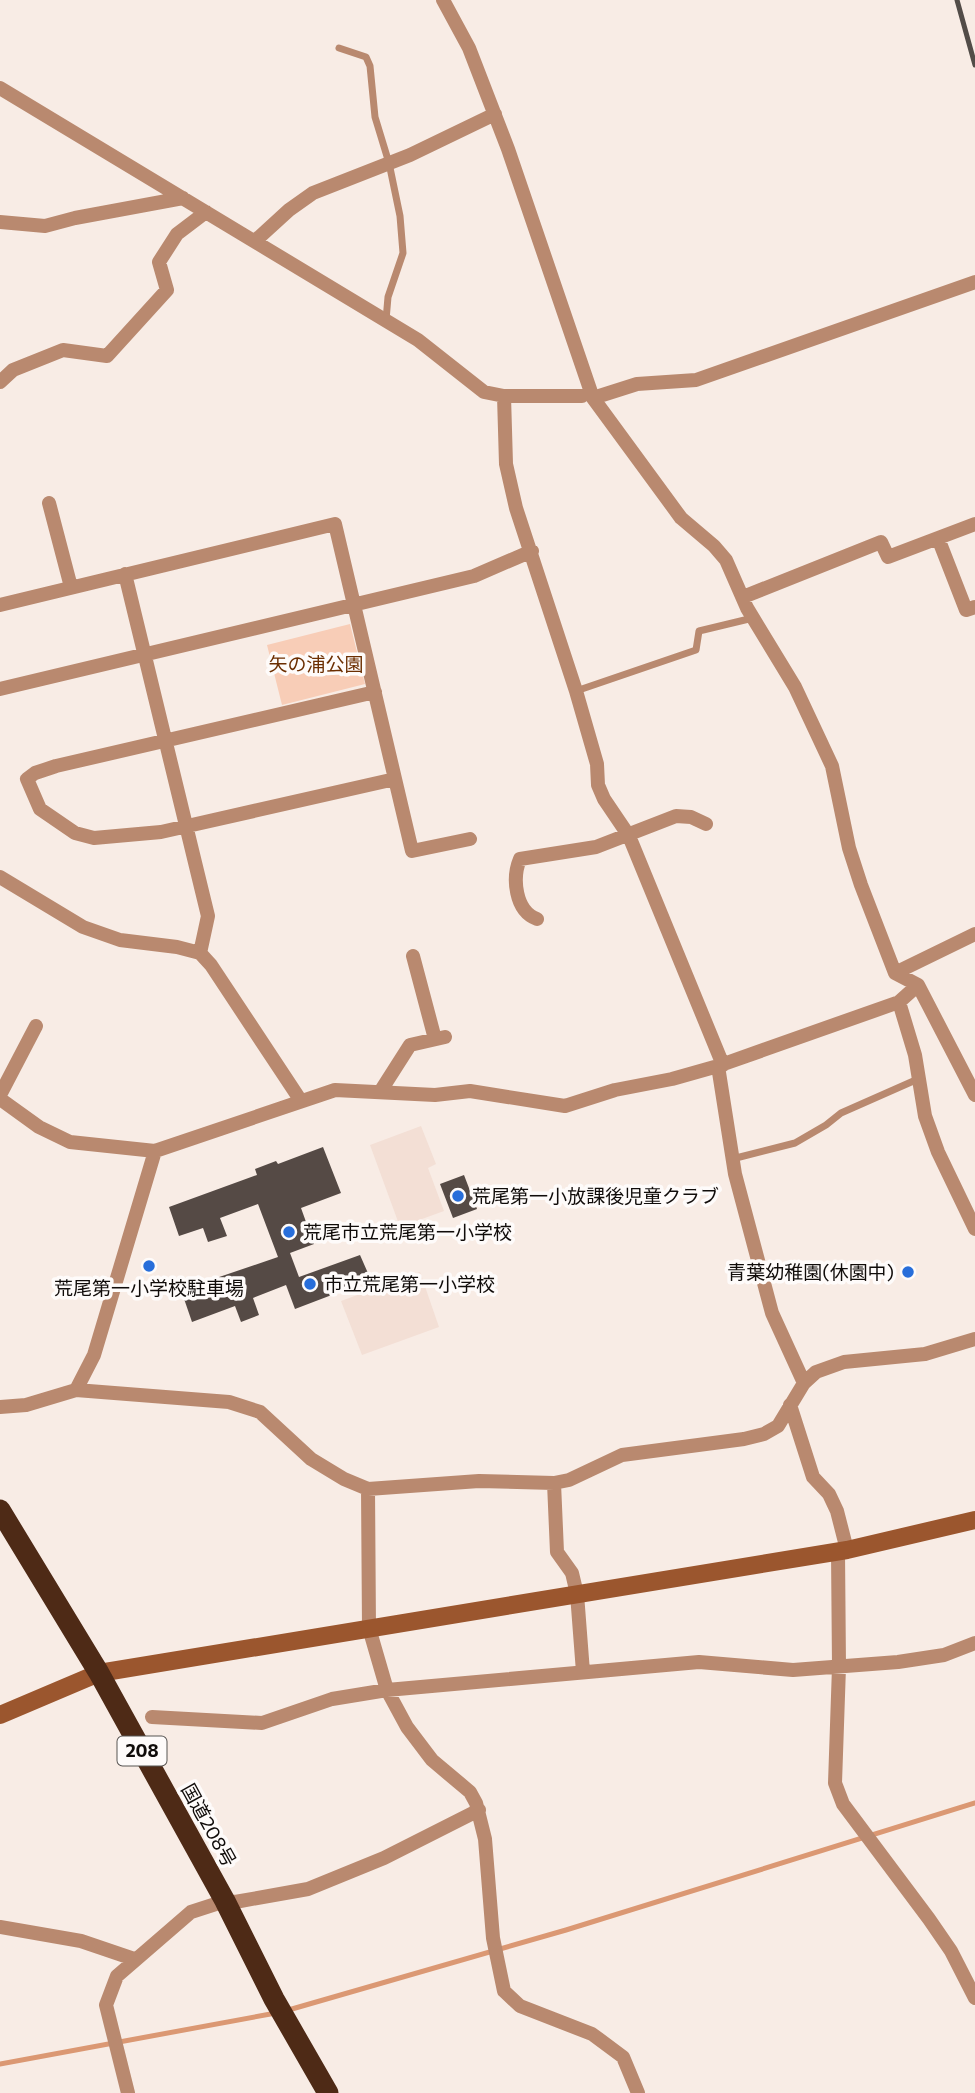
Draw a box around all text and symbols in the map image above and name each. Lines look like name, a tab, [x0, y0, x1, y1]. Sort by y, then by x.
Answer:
park label: 矢の浦公園	[268, 652, 364, 675]
place label: 荒尾第一小放課後児童クラブ	[472, 1184, 719, 1207]
marker: 荒尾第一小放課後児童クラブ	[450, 1188, 466, 1204]
place label: 荒尾市立荒尾第一小学校	[303, 1220, 512, 1243]
marker: 荒尾市立荒尾第一小学校	[281, 1224, 297, 1240]
marker: 荒尾第一小学校駐車場	[141, 1258, 157, 1274]
place label: 青葉幼稚園(休園中)	[727, 1260, 894, 1283]
marker: 青葉幼稚園(休園中)	[900, 1264, 916, 1280]
place label: 市立荒尾第一小学校	[324, 1272, 495, 1295]
place label: 荒尾第一小学校駐車場	[54, 1276, 244, 1299]
marker: 市立荒尾第一小学校	[302, 1276, 318, 1292]
road number: 208	[118, 1736, 166, 1766]
street label: 国道208号	[177, 1779, 242, 1870]

